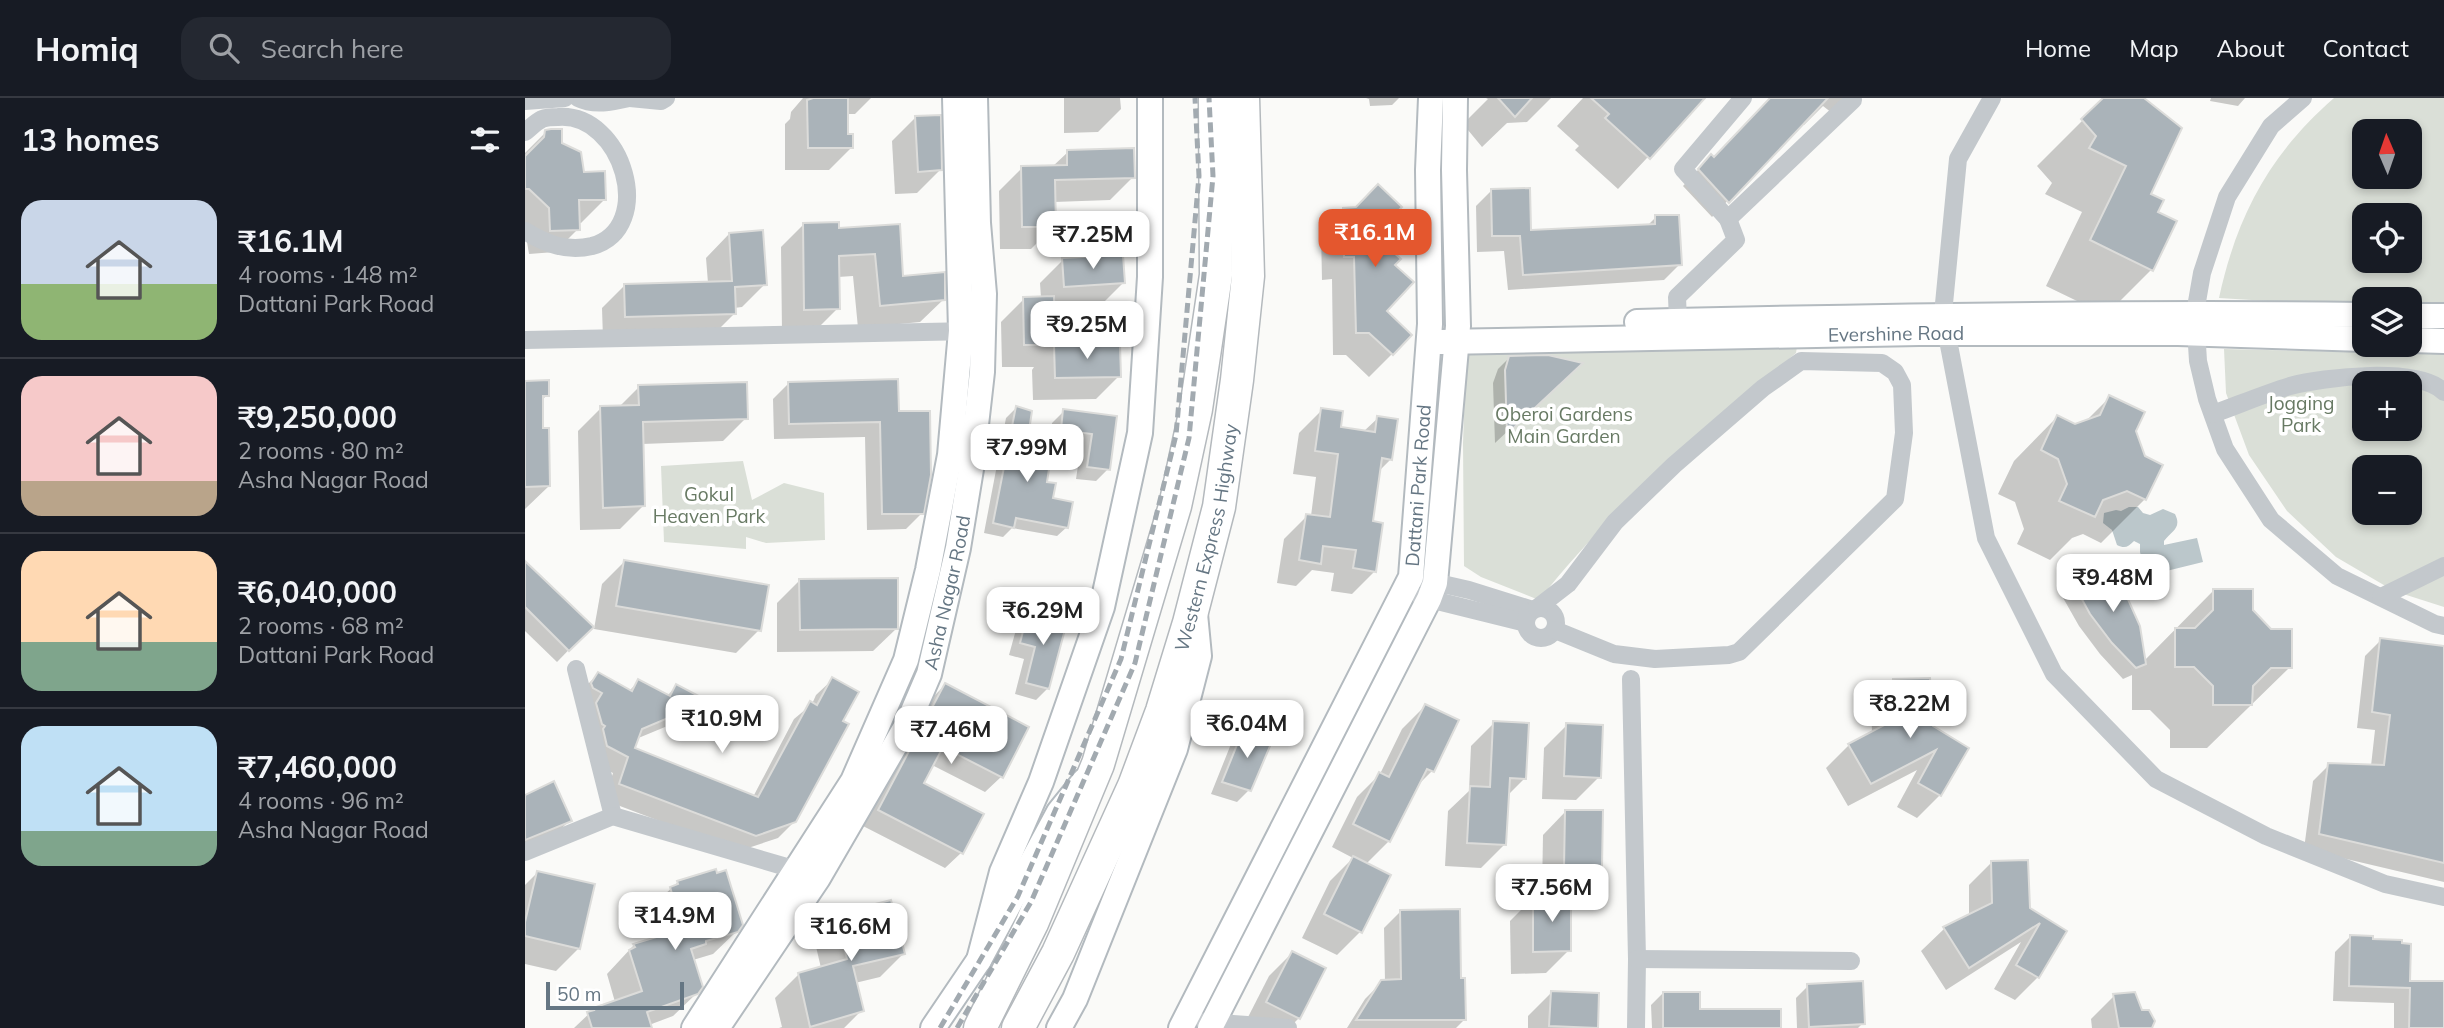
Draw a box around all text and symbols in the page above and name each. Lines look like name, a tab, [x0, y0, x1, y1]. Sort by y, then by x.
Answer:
search box	[181, 17, 671, 80]
text: Homiq	[35, 28, 139, 69]
icon: search	[205, 29, 243, 67]
text: Search here	[261, 32, 404, 65]
text: Home	[2025, 33, 2091, 63]
text: Map	[2129, 33, 2179, 63]
text: About	[2217, 33, 2285, 63]
text: Contact	[2323, 33, 2409, 63]
north arrow	[2352, 119, 2422, 189]
map controls	[2352, 119, 2422, 525]
text: 13 homes	[21, 121, 160, 159]
icon: filters	[466, 121, 504, 159]
button: locate	[2352, 203, 2422, 273]
pin: ₹16.1M	[1318, 209, 1432, 269]
pin: ₹7.25M	[1036, 212, 1150, 271]
text: ₹16.1M	[1335, 217, 1415, 246]
text: ₹7.25M	[1053, 219, 1133, 248]
text: ₹16.1M	[238, 222, 344, 260]
icon: home	[77, 228, 161, 312]
text: 4 rooms · 148 m²	[238, 260, 418, 289]
button: layers	[2352, 287, 2422, 357]
text: Dattani Park Road	[238, 289, 434, 318]
pin: ₹9.25M	[1030, 302, 1144, 361]
text: ₹9.25M	[1047, 309, 1127, 338]
street label: Evershine Road	[1828, 321, 1964, 347]
button: +	[2352, 371, 2422, 441]
park label: Jogging Park	[2267, 391, 2335, 437]
text: ₹9,250,000	[238, 398, 397, 436]
park label: Oberoi Gardens Main Garden	[1495, 402, 1633, 448]
icon: home	[77, 404, 161, 488]
street label: Dattani Park Road	[1400, 404, 1436, 567]
street label: Western Express Highway	[1169, 422, 1243, 654]
pin: ₹7.99M	[970, 424, 1084, 484]
text: ₹7.99M	[987, 432, 1067, 461]
text: 2 rooms · 80 m²	[238, 436, 404, 465]
button: −	[2352, 455, 2422, 525]
text: Asha Nagar Road	[238, 465, 429, 494]
park label: Gokul Heaven Park	[653, 482, 765, 528]
street label: Asha Nagar Road	[918, 513, 975, 672]
pin: ₹9.48M	[2056, 554, 2170, 614]
text: ₹9.48M	[2073, 562, 2153, 591]
text: ₹6,040,000	[238, 573, 397, 611]
icon: home	[77, 579, 161, 663]
pin: ₹6.29M	[986, 588, 1100, 647]
text: ₹6.29M	[1003, 595, 1083, 624]
text: 2 rooms · 68 m²	[238, 611, 404, 640]
text: Dattani Park Road	[238, 640, 434, 669]
pin: ₹8.22M	[1853, 680, 1967, 740]
text: ₹8.22M	[1870, 688, 1950, 717]
pin: ₹10.9M	[665, 696, 779, 755]
pin: ₹6.04M	[1190, 700, 1304, 760]
text: ₹10.9M	[682, 703, 762, 732]
pin: ₹7.46M	[894, 706, 1008, 766]
text: ₹6.04M	[1207, 708, 1287, 737]
text: ₹7.46M	[911, 714, 991, 743]
text: ₹7,460,000	[238, 748, 397, 786]
icon: home	[77, 754, 161, 838]
text: 4 rooms · 96 m²	[238, 786, 404, 815]
text: Asha Nagar Road	[238, 815, 429, 844]
pin: ₹7.56M	[1495, 864, 1609, 924]
text: ₹7.56M	[1512, 872, 1592, 901]
pin: ₹14.9M	[618, 892, 732, 952]
text: ₹14.9M	[635, 900, 715, 929]
pin: ₹16.6M	[794, 904, 908, 963]
text: ₹16.6M	[811, 911, 891, 940]
scale bar	[546, 979, 684, 1011]
text: 50 m	[557, 982, 601, 1006]

